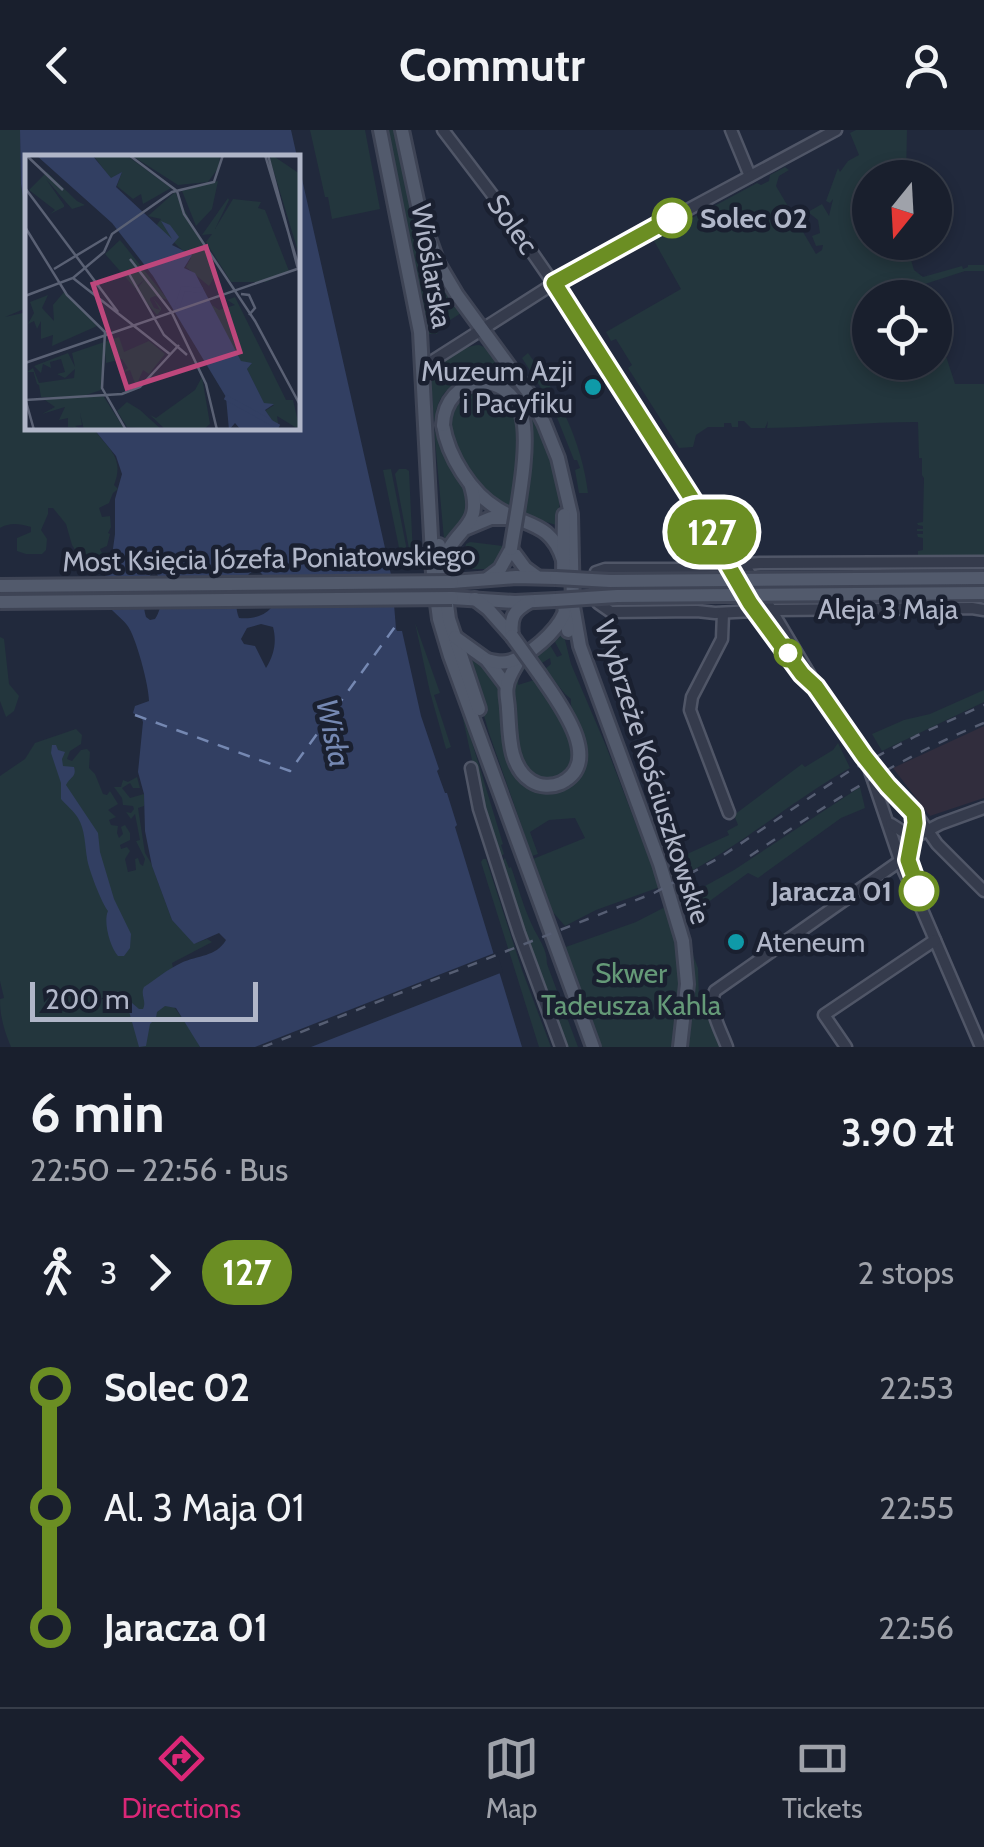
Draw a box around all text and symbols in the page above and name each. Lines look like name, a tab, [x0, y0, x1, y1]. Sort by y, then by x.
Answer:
icon: back	[30, 38, 85, 93]
text: Commutr	[399, 38, 585, 92]
icon: person	[899, 38, 954, 93]
inset map	[25, 155, 300, 430]
north arrow	[852, 160, 952, 260]
map controls	[852, 160, 952, 380]
street label: Solec	[480, 188, 546, 260]
marker: Solec 02	[653, 199, 691, 237]
street label: Wioślarska	[404, 201, 460, 331]
place label: Solec 02	[700, 201, 807, 235]
button: locate	[852, 280, 952, 380]
place label: Muzeum Azji i Pacyfiku	[421, 354, 573, 420]
marker: Muzeum Azji i Pacyfiku	[582, 376, 604, 398]
line badge: 127	[654, 500, 770, 564]
text: 127	[687, 511, 737, 554]
street label: Most Księcia Józefa Poniatowskiego	[62, 537, 476, 579]
street label: Aleja 3 Maja	[818, 592, 959, 626]
street label: Wybrzeże Kościuszkowskie	[588, 616, 718, 928]
unlabelled marker	[775, 640, 801, 666]
water label: Wisła	[308, 695, 359, 770]
marker: Jaracza 01	[900, 872, 938, 910]
place label: Jaracza 01	[770, 874, 892, 908]
place label: Ateneum	[756, 925, 865, 959]
marker: Ateneum	[725, 931, 747, 953]
park label: Skwer Tadeusza Kahla	[541, 956, 722, 1022]
scale bar	[30, 977, 258, 1021]
text: 200 m	[45, 982, 130, 1016]
text: 6 min	[30, 1079, 165, 1146]
text: 3.90 zł	[841, 1109, 954, 1156]
text: 22:50 – 22:56 · Bus	[30, 1150, 288, 1189]
icon: walk	[30, 1245, 85, 1300]
icon: forward	[132, 1245, 187, 1300]
text: 127	[222, 1251, 272, 1294]
text: 3	[100, 1253, 117, 1292]
text: 2 stops	[857, 1253, 954, 1292]
text: Solec 02	[104, 1364, 250, 1411]
text: 22:53	[879, 1368, 954, 1407]
text: Al. 3 Maja 01	[104, 1484, 304, 1531]
text: 22:55	[879, 1488, 954, 1527]
text: Jaracza 01	[104, 1604, 268, 1651]
text: 22:56	[878, 1608, 954, 1647]
tab: Directions	[121, 1731, 241, 1825]
tab: Map	[484, 1731, 539, 1825]
tab: Tickets	[782, 1731, 863, 1825]

